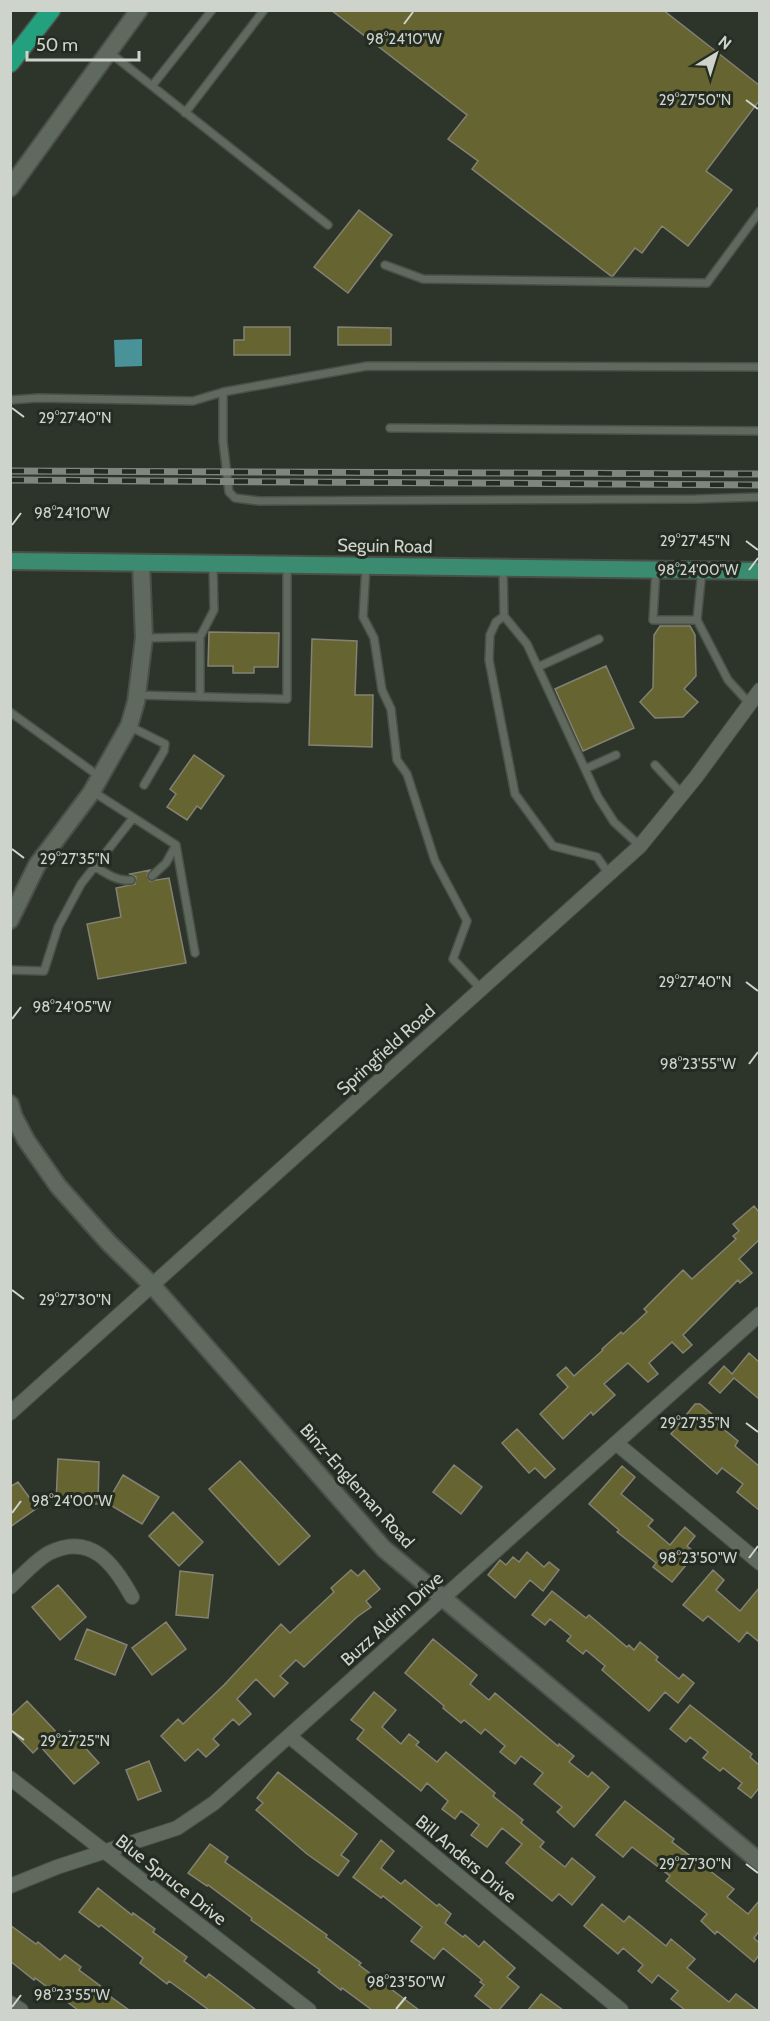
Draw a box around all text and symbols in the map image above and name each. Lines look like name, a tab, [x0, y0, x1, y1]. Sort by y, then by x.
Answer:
scale bar	[27, 24, 140, 62]
north arrow	[686, 24, 746, 84]
text: 98°24'10"W	[366, 30, 442, 48]
text: N	[715, 32, 735, 54]
text: 50 m	[36, 34, 78, 56]
text: 29°27'50"N	[659, 91, 731, 109]
text: 29°27'40"N	[39, 409, 111, 427]
text: 98°24'10"W	[34, 504, 110, 522]
text: 29°27'45"N	[660, 532, 730, 550]
street label: Seguin Road	[337, 534, 433, 558]
text: 98°24'00"W	[658, 561, 739, 579]
text: 29°27'35"N	[40, 850, 110, 868]
text: 29°27'40"N	[659, 973, 731, 991]
text: 98°24'05"W	[33, 998, 112, 1016]
street label: Springfield Road	[332, 1000, 440, 1100]
text: 98°23'55"W	[660, 1055, 737, 1073]
text: 29°27'30"N	[39, 1291, 111, 1309]
text: 29°27'35"N	[660, 1414, 730, 1432]
street label: Binz-Engleman Road	[295, 1419, 419, 1553]
text: 98°24'00"W	[32, 1492, 113, 1510]
text: 98°23'50"W	[659, 1549, 738, 1567]
street label: Buzz Aldrin Drive	[336, 1567, 448, 1671]
text: 29°27'25"N	[40, 1732, 110, 1750]
street label: Bill Anders Drive	[411, 1810, 521, 1908]
street label: Blue Spruce Drive	[111, 1830, 231, 1930]
text: 29°27'30"N	[659, 1855, 731, 1873]
text: 98°23'50"W	[367, 1973, 446, 1991]
text: 98°23'55"W	[34, 1986, 111, 2004]

